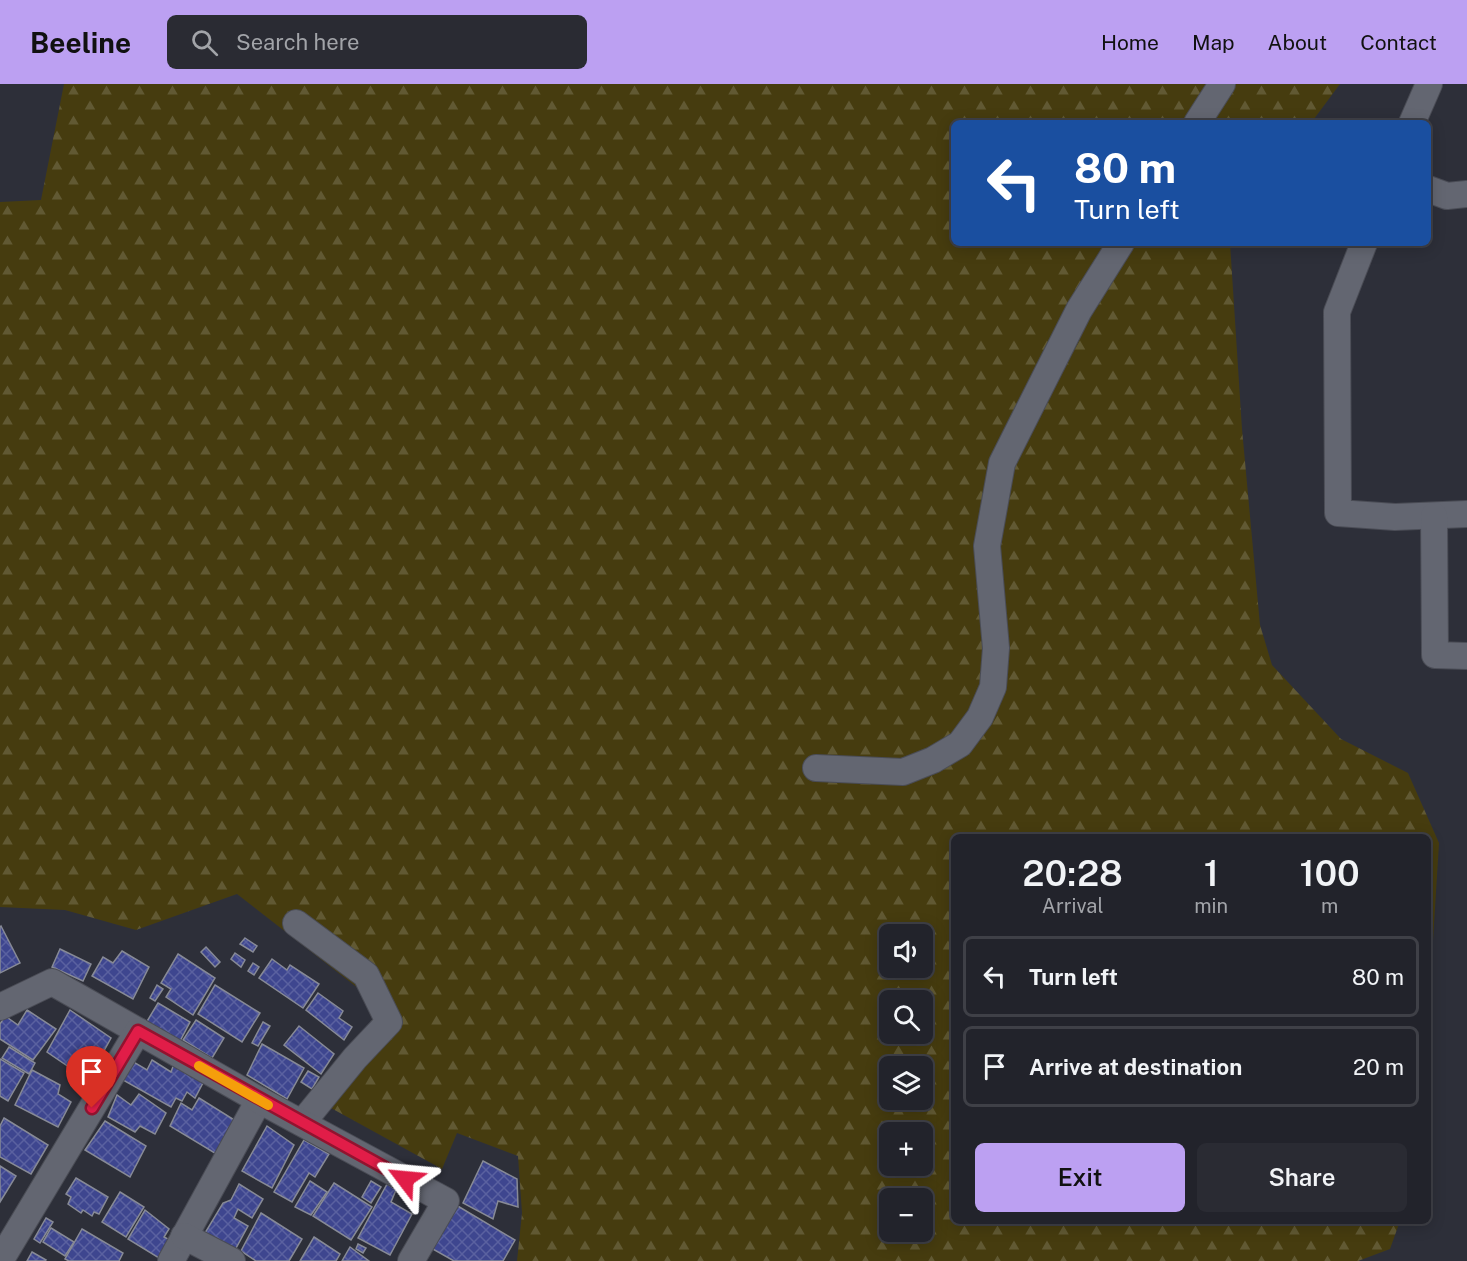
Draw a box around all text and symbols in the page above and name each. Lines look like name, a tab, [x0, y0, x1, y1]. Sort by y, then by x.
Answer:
search box	[167, 15, 587, 69]
text: Beeline	[30, 26, 131, 59]
icon: search	[188, 26, 221, 59]
text: Search here	[236, 29, 360, 55]
text: Home	[1101, 30, 1159, 55]
text: Map	[1192, 30, 1235, 55]
text: About	[1268, 30, 1327, 55]
text: Contact	[1360, 30, 1437, 55]
text: 80 m	[1074, 143, 1176, 192]
icon: left	[975, 144, 1053, 222]
text: Turn left	[1074, 193, 1180, 225]
text: 20:28	[1022, 852, 1123, 894]
text: 1	[1204, 852, 1219, 894]
text: 100	[1299, 852, 1360, 894]
text: Arrival	[1042, 894, 1103, 918]
text: min	[1194, 894, 1228, 918]
text: m	[1321, 894, 1338, 918]
map controls	[879, 924, 933, 1242]
button: sound	[879, 924, 933, 978]
icon: left	[978, 960, 1011, 993]
text: Turn left	[1029, 964, 1118, 990]
text: 80 m	[1352, 964, 1404, 990]
button: search	[879, 990, 933, 1044]
pin	[66, 1046, 117, 1108]
icon: arrive	[978, 1050, 1011, 1083]
text: Arrive at destination	[1029, 1054, 1242, 1080]
text: 20 m	[1353, 1054, 1404, 1080]
icon: arrive	[75, 1055, 108, 1088]
button: layers	[879, 1056, 933, 1110]
button: +	[879, 1122, 933, 1176]
button: Exit	[975, 1143, 1185, 1212]
button: Share	[1197, 1143, 1407, 1212]
position arrow	[373, 1147, 437, 1211]
button: −	[879, 1188, 933, 1242]

